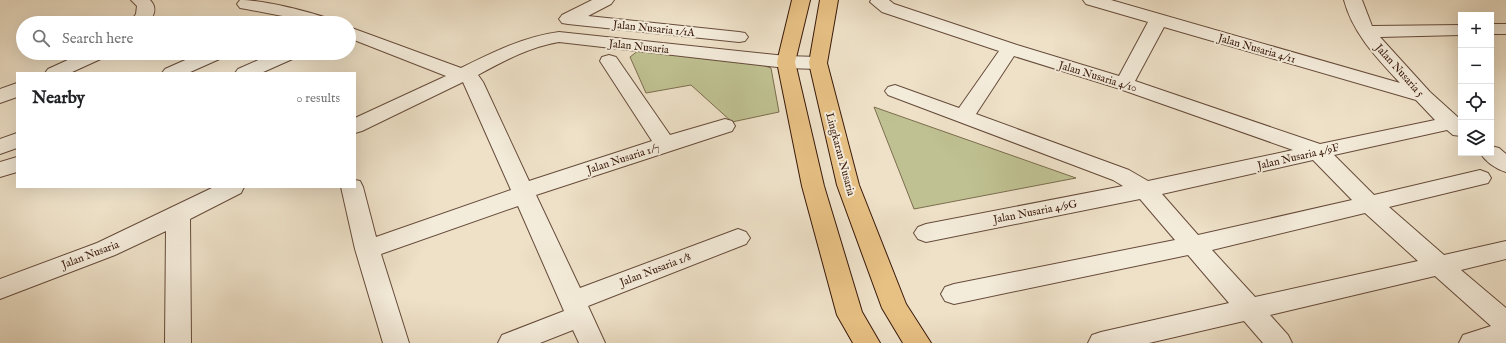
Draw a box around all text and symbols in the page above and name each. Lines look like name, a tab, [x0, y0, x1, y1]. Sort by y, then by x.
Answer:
map controls	[1458, 12, 1494, 156]
button: +	[1458, 12, 1494, 48]
search box	[16, 16, 356, 60]
street label: Jalan Nusaria 1/1A	[610, 18, 696, 40]
icon: search	[30, 27, 52, 49]
text: Search here	[62, 29, 133, 48]
street label: Jalan Nusaria 4/11	[1214, 31, 1297, 67]
street label: Jalan Nusaria	[606, 37, 670, 57]
street label: Jalan Nusaria 5	[1370, 40, 1427, 100]
button: −	[1458, 48, 1494, 84]
street label: Jalan Nusaria 4/10	[1055, 58, 1139, 96]
button: locate	[1458, 84, 1494, 120]
text: Nearby	[32, 88, 85, 109]
text: 0 results	[296, 90, 340, 107]
street label: Lingkaran Nusaria	[822, 111, 858, 198]
button: layers	[1458, 120, 1494, 156]
street label: Jalan Nusaria 1/7	[583, 141, 661, 178]
street label: Jalan Nusaria 4/9F	[1254, 141, 1341, 174]
street label: Jalan Nusaria 4/9G	[990, 197, 1079, 227]
street label: Jalan Nusaria	[58, 238, 121, 273]
street label: Jalan Nusaria 1/8	[616, 250, 693, 291]

